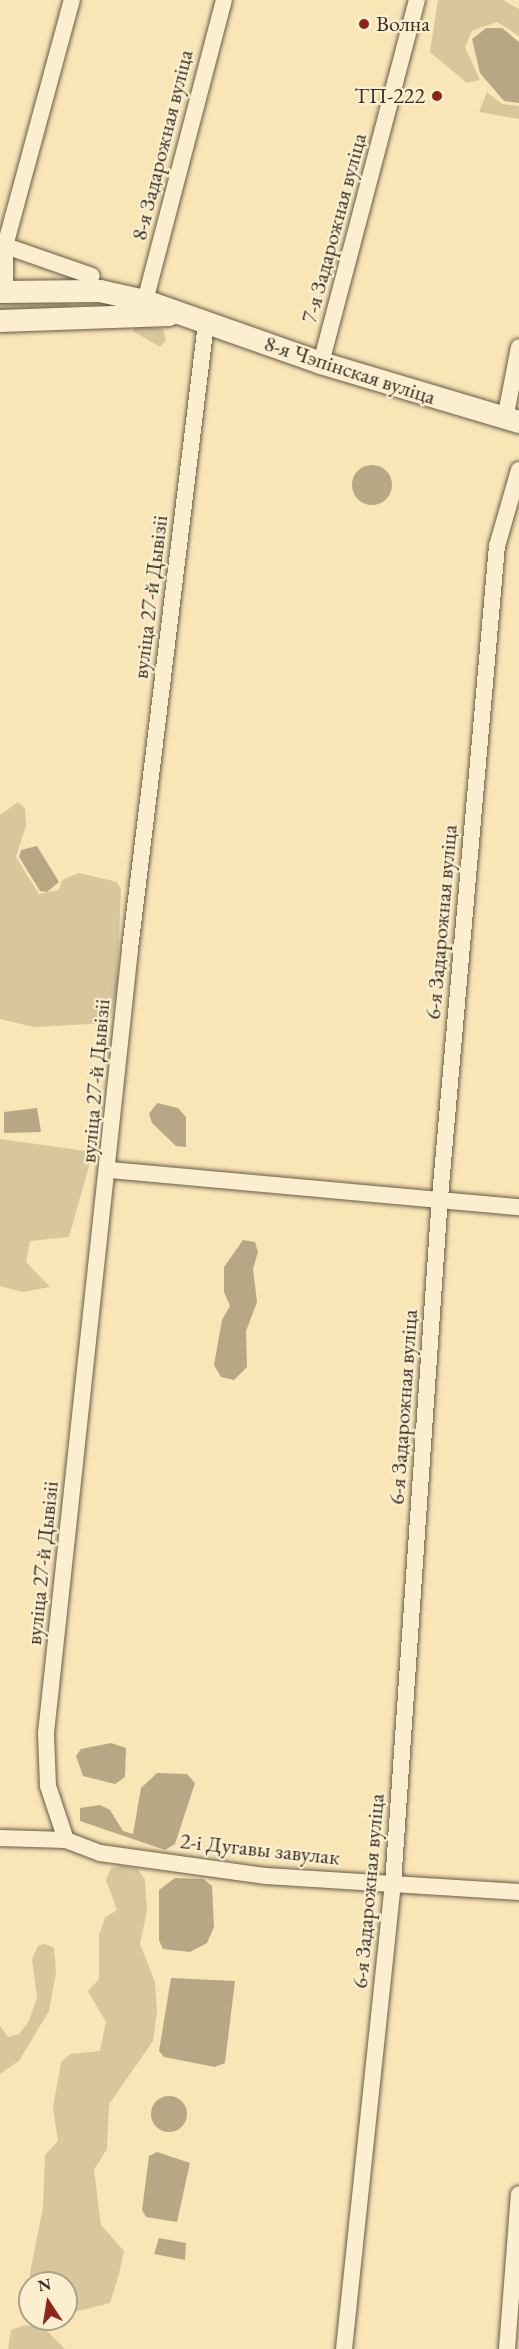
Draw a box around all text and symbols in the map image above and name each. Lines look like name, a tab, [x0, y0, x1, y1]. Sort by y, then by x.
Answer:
place label: Волна	[376, 11, 430, 37]
marker: Волна	[357, 17, 371, 31]
street label: 8-я Задарожная вуліца	[126, 47, 198, 243]
place label: ТП-222	[354, 83, 425, 109]
marker: ТП-222	[430, 89, 444, 103]
street label: 7-я Задарожная вуліца	[296, 130, 372, 326]
street label: 8-я Чэпінская вуліца	[261, 330, 439, 410]
street label: вуліца 27-й Дывізіі	[127, 514, 173, 680]
street label: 6-я Задарожная вуліца	[419, 824, 463, 1020]
street label: вуліца 27-й Дывізіі	[75, 998, 115, 1164]
street label: 6-я Задарожная вуліца	[383, 1309, 423, 1505]
street label: вуліца 27-й Дывізіі	[20, 1480, 64, 1646]
street label: 6-я Задарожная вуліца	[346, 1793, 390, 1989]
street label: 2-і Дугавы завулак	[179, 1827, 341, 1871]
north arrow	[18, 2271, 78, 2331]
text: N	[36, 2273, 53, 2296]

